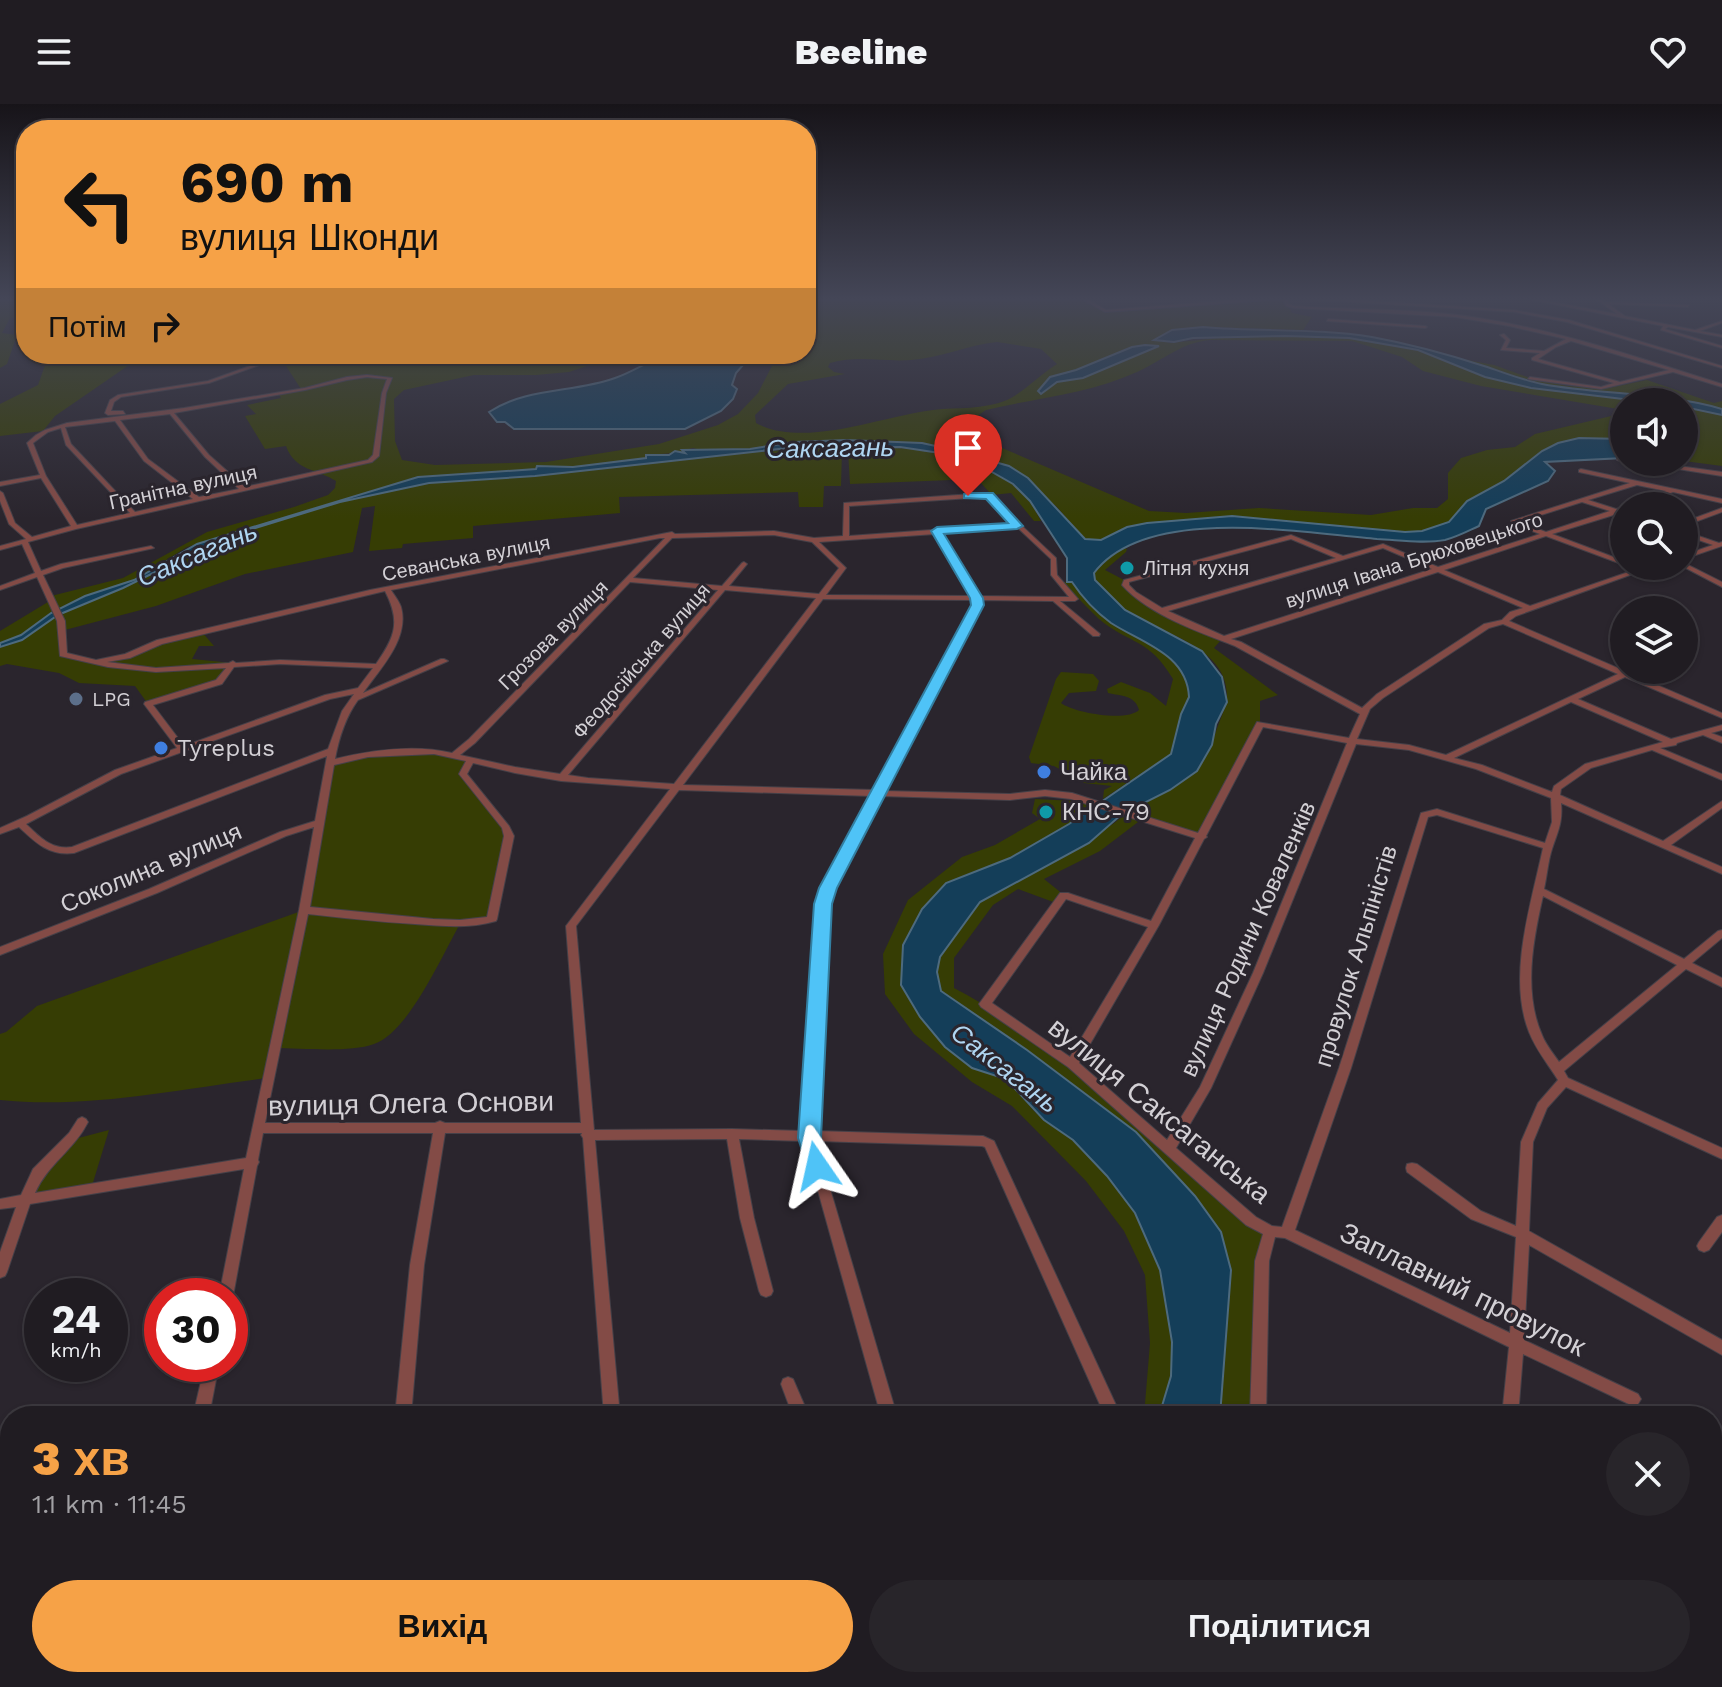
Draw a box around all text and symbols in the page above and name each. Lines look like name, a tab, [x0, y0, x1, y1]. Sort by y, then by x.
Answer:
icon: menu	[32, 30, 76, 74]
icon: heart	[1646, 30, 1690, 74]
text: Beeline	[795, 31, 927, 73]
text: 690 m	[180, 150, 354, 216]
icon: left	[48, 152, 152, 256]
text: вулиця Шконди	[180, 217, 439, 259]
icon: right	[143, 304, 187, 348]
text: Потім	[48, 309, 127, 344]
map controls	[1610, 388, 1698, 684]
button: sound	[1610, 388, 1698, 476]
pin	[934, 414, 1002, 496]
icon: arrive	[946, 426, 990, 470]
water label: Саксагань	[766, 432, 894, 464]
street label: Гранітна вулиця	[107, 460, 259, 514]
button: search	[1610, 492, 1698, 580]
street label: вулиця Івана Брюховецького	[1282, 507, 1546, 613]
water label: Саксагань	[132, 515, 262, 593]
street label: Севанська вулиця	[380, 530, 552, 586]
place label: Літня кухня	[1143, 556, 1249, 580]
marker: Літня кухня	[1118, 559, 1136, 577]
street label: Грозова вулиця	[493, 575, 613, 695]
street label: Феодосійська вулиця	[567, 578, 715, 744]
button: layers	[1610, 596, 1698, 684]
place label: LPG	[92, 687, 131, 711]
marker: LPG	[67, 690, 85, 708]
place label: Tyreplus	[177, 734, 275, 762]
marker: Tyreplus	[152, 739, 170, 757]
place label: Чайка	[1060, 758, 1128, 786]
marker: Чайка	[1035, 763, 1053, 781]
street label: вулиця Родини Коваленків	[1175, 797, 1321, 1081]
place label: КНС-79	[1062, 798, 1150, 826]
marker: КНС-79	[1037, 803, 1055, 821]
street label: Соколина вулиця	[56, 817, 246, 919]
street label: провулок Альпіністів	[1309, 842, 1403, 1070]
street label: вулиця Саксаганська	[1042, 1011, 1278, 1210]
water label: Саксагань	[945, 1017, 1065, 1119]
street label: вулиця Олега Основи	[268, 1085, 554, 1122]
position arrow	[775, 1124, 859, 1208]
street label: Заплавний провулок	[1335, 1216, 1592, 1364]
speed limit sign: 30	[144, 1278, 248, 1382]
text: 24	[51, 1296, 101, 1343]
text: km/h	[50, 1338, 102, 1362]
text: 3 хв	[32, 1430, 130, 1487]
button: close	[1606, 1432, 1690, 1516]
text: 1.1 km · 11:45	[32, 1489, 187, 1519]
button: Вихід	[32, 1580, 853, 1672]
button: Поділитися	[869, 1580, 1690, 1672]

